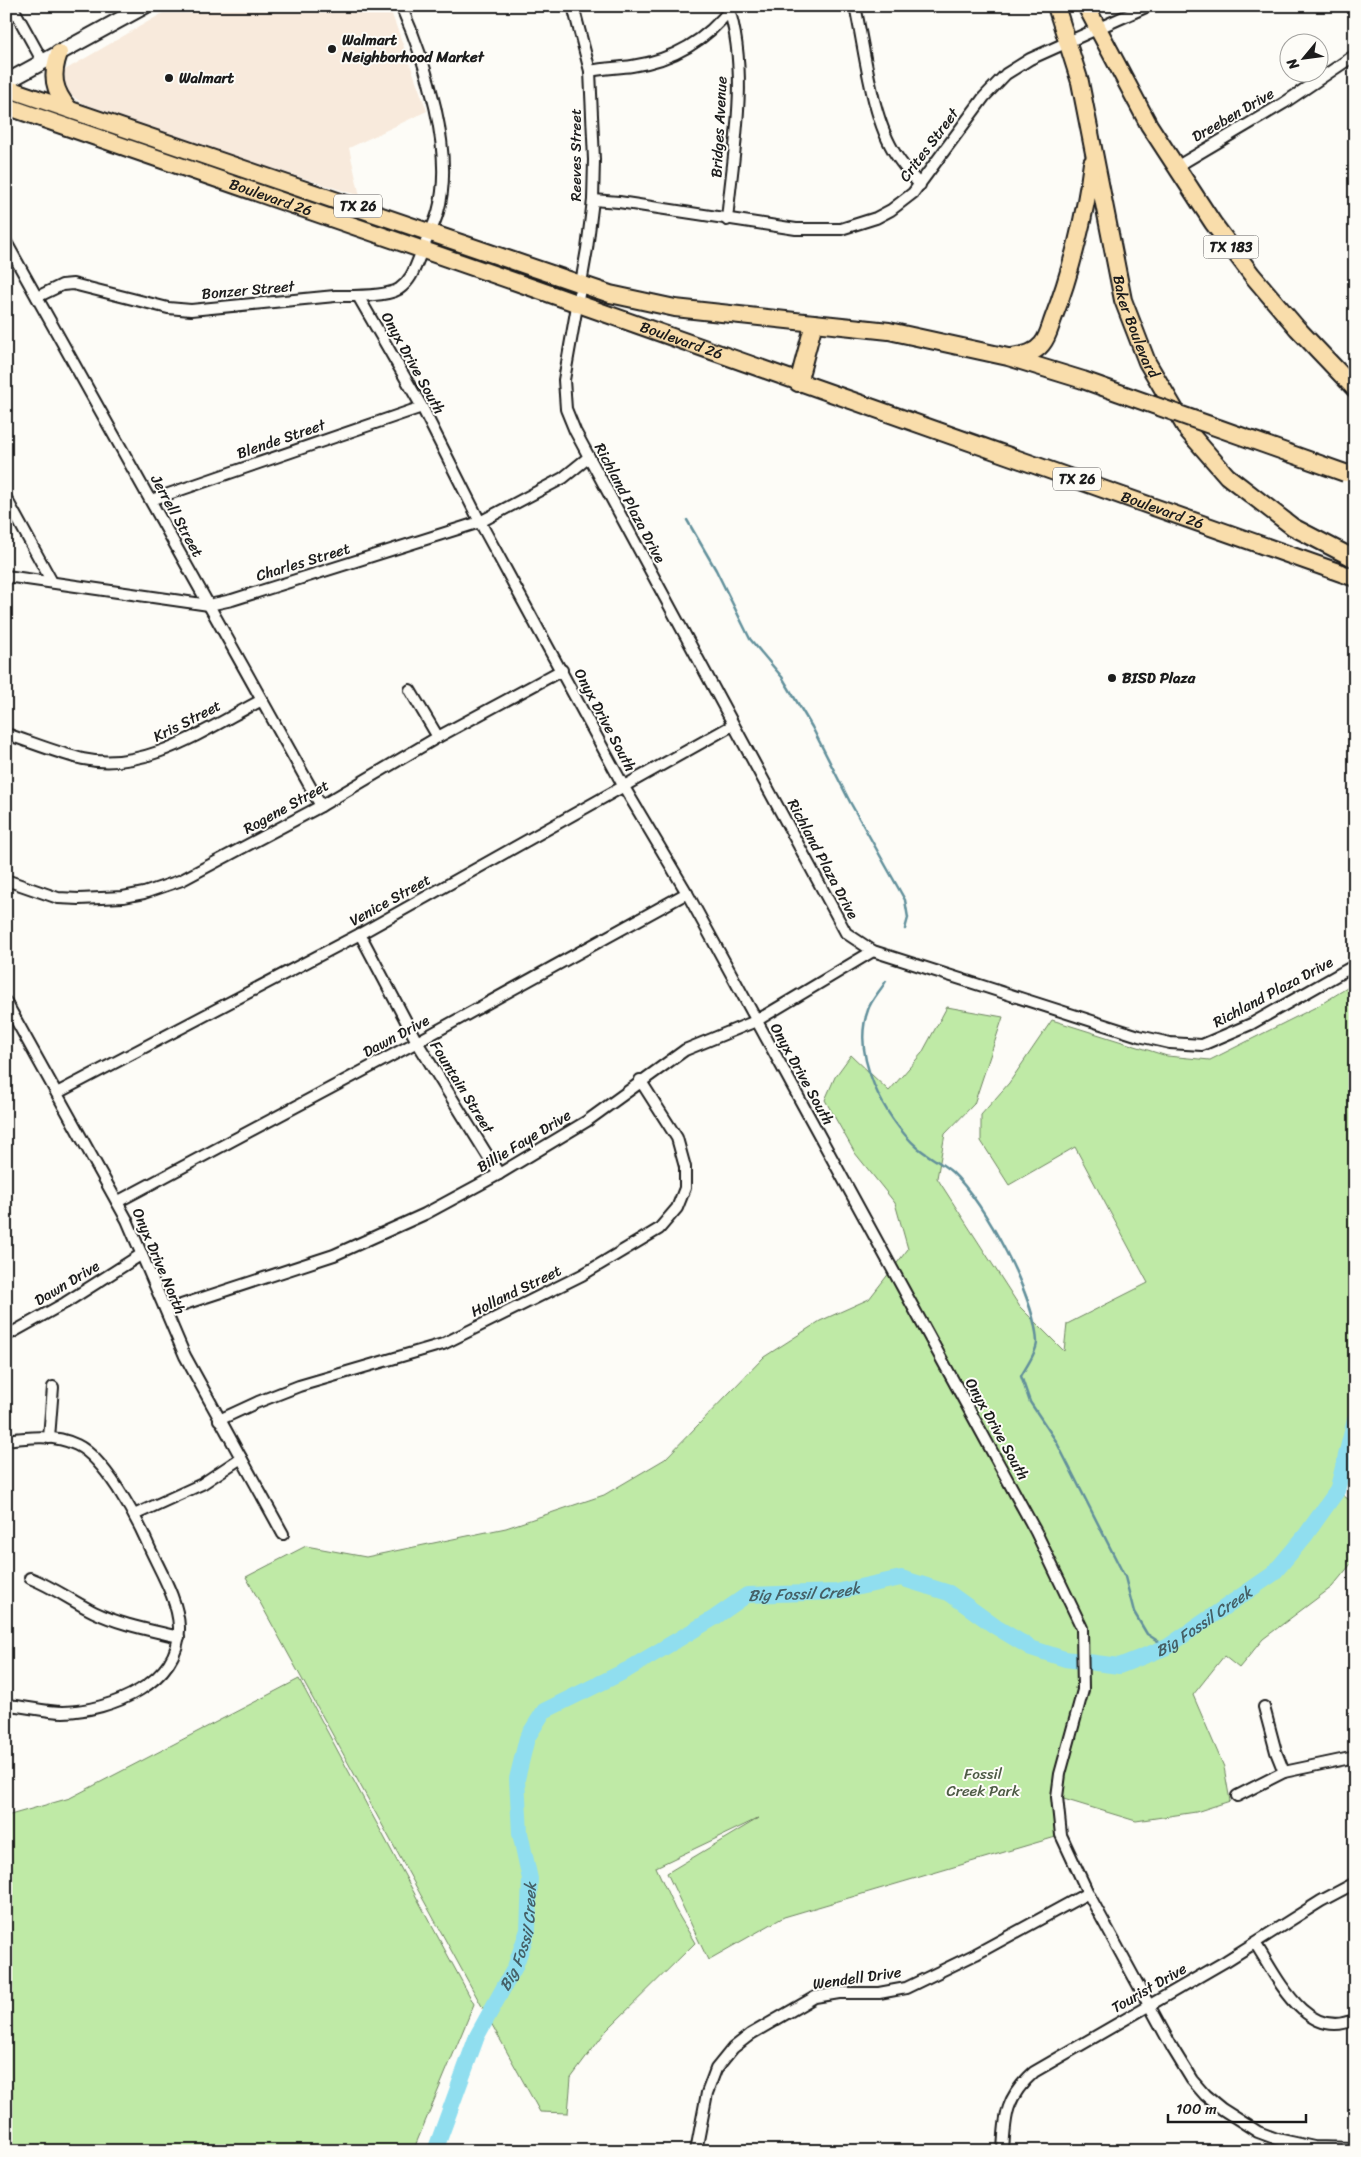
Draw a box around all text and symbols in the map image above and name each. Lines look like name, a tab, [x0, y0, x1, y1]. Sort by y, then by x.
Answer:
place label: Walmart Neighborhood Market	[341, 27, 485, 70]
north arrow	[1278, 32, 1328, 82]
marker: Walmart Neighborhood Market	[326, 43, 338, 55]
text: N	[1280, 53, 1307, 75]
place label: Walmart	[179, 65, 235, 91]
marker: Walmart	[163, 72, 175, 84]
street label: Bridges Avenue	[703, 75, 735, 178]
street label: Dreeben Drive	[1187, 81, 1279, 149]
street label: Crites Street	[892, 102, 966, 188]
street label: Reeves Street	[563, 108, 589, 202]
street label: Boulevard 26	[226, 171, 316, 224]
road number: TX 26	[334, 195, 382, 218]
road number: TX 183	[1204, 236, 1258, 258]
street label: Bonzer Street	[200, 273, 296, 307]
street label: Baker Boulevard	[1105, 273, 1167, 384]
street label: Onyx Drive South	[374, 307, 452, 419]
street label: Boulevard 26	[636, 314, 727, 367]
street label: Blende Street	[233, 411, 330, 466]
street label: Richland Plaza Drive	[587, 438, 673, 568]
road number: TX 26	[1053, 468, 1101, 490]
street label: Jerrell Street	[143, 469, 211, 563]
street label: Boulevard 26	[1117, 483, 1207, 537]
street label: Charles Street	[253, 535, 354, 589]
street label: Onyx Drive South	[567, 664, 643, 776]
place label: BISD Plaza	[1122, 665, 1196, 691]
marker: BISD Plaza	[1106, 672, 1118, 684]
street label: Kris Street	[148, 693, 226, 749]
street label: Rogene Street	[238, 772, 334, 841]
street label: Richland Plaza Drive	[780, 794, 866, 924]
street label: Venice Street	[344, 867, 436, 933]
street label: Richland Plaza Drive	[1208, 949, 1338, 1035]
street label: Dawn Drive	[358, 1008, 434, 1064]
street label: Onyx Drive South	[763, 1018, 841, 1130]
street label: Fountain Street	[423, 1035, 501, 1139]
street label: Billie Faye Drive	[472, 1102, 577, 1180]
street label: Onyx Drive North	[125, 1204, 193, 1318]
street label: Dawn Drive	[29, 1253, 105, 1313]
street label: Holland Street	[466, 1258, 566, 1324]
street label: Onyx Drive South	[958, 1373, 1036, 1485]
water label: Big Fossil Creek	[748, 1573, 864, 1610]
water label: Big Fossil Creek	[1151, 1577, 1260, 1665]
park label: Fossil Creek Park	[946, 1761, 1021, 1804]
water label: Big Fossil Creek	[491, 1880, 545, 1996]
street label: Tourist Drive	[1106, 1956, 1192, 2020]
street label: Wendell Drive	[811, 1959, 903, 1997]
scale bar	[1168, 2092, 1306, 2124]
text: 100 m	[1176, 2096, 1217, 2122]

